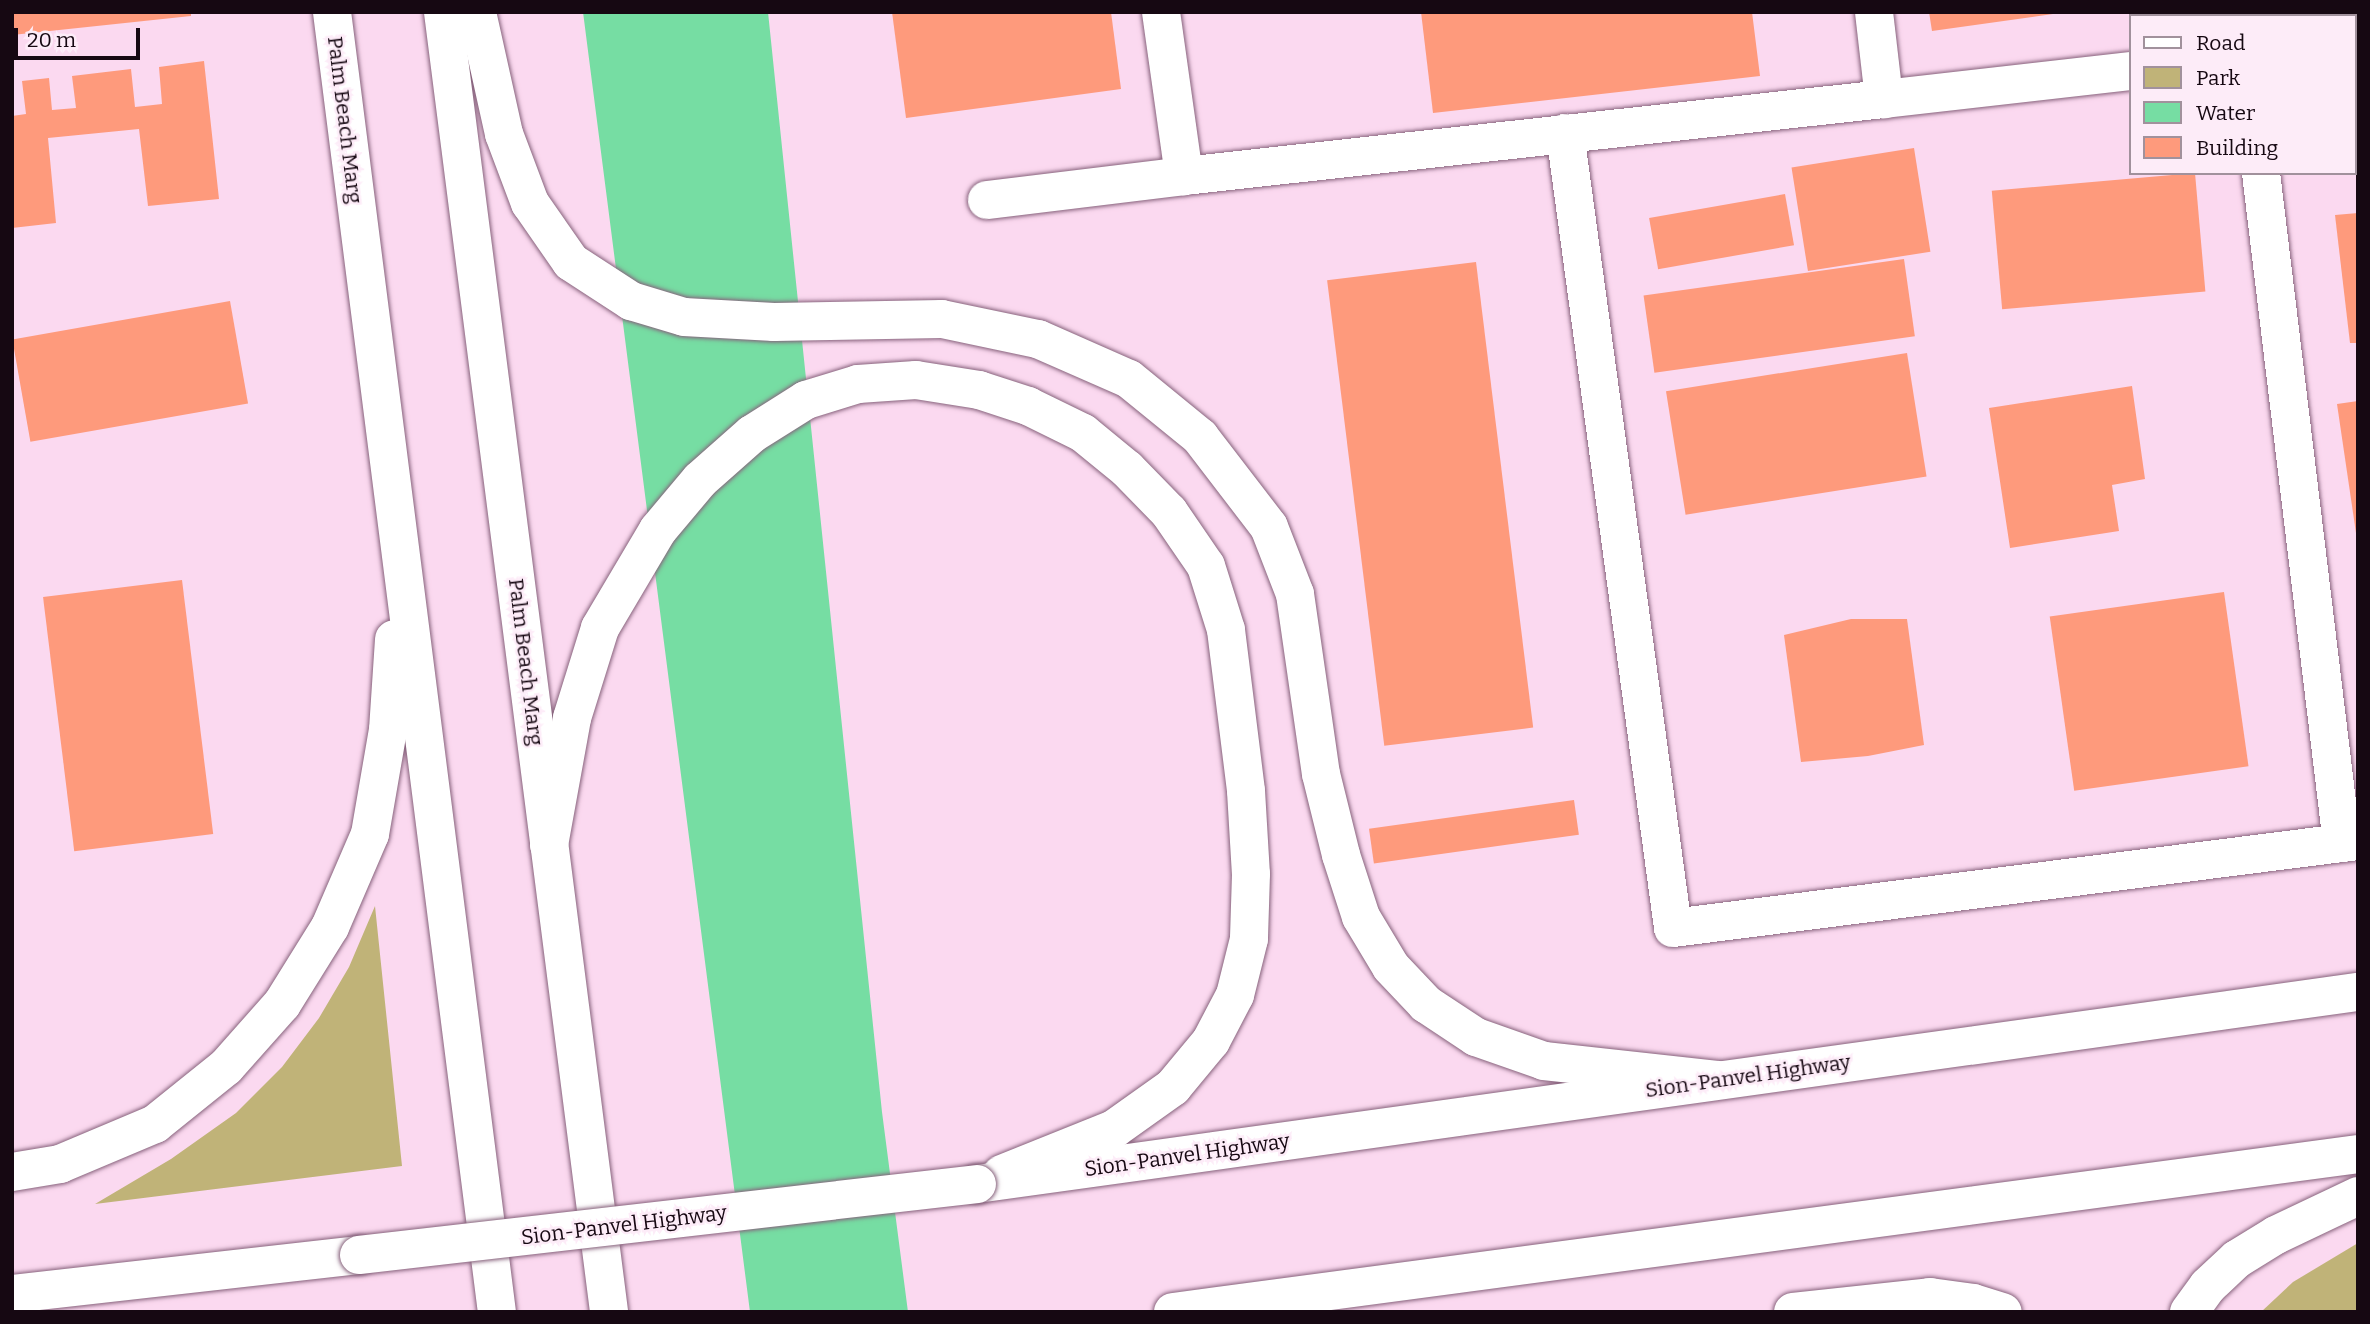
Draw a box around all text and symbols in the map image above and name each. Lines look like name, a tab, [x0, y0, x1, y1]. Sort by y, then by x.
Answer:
scale bar	[18, 14, 144, 58]
legend	[2128, 14, 2356, 175]
text: 20 m	[27, 27, 76, 53]
text: Road	[2196, 30, 2245, 56]
street label: Palm Beach Marg	[322, 35, 368, 205]
text: Park	[2196, 65, 2240, 91]
text: Water	[2196, 100, 2255, 126]
text: Building	[2196, 135, 2278, 161]
street label: Palm Beach Marg	[503, 577, 549, 747]
street label: Sion-Panvel Highway	[1644, 1049, 1852, 1103]
street label: Sion-Panvel Highway	[1083, 1128, 1291, 1182]
street label: Sion-Panvel Highway	[520, 1200, 728, 1250]

